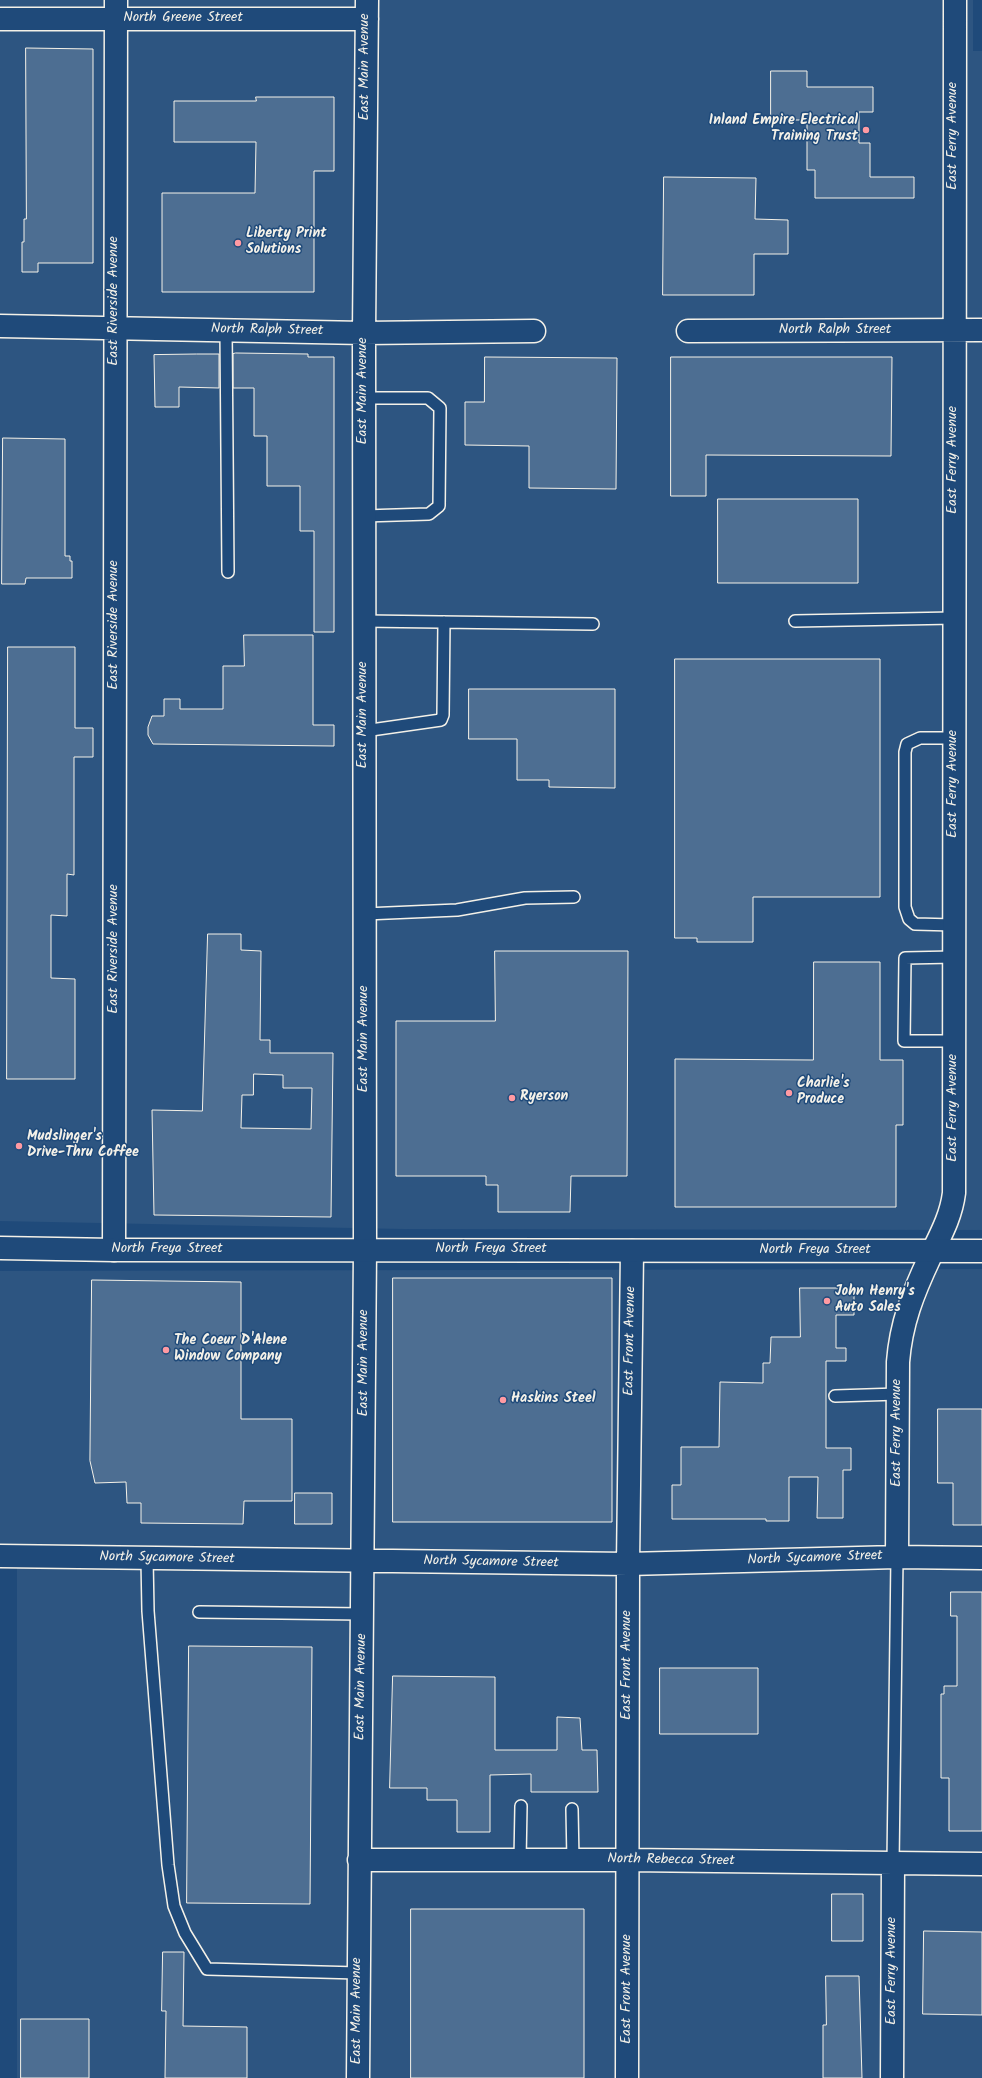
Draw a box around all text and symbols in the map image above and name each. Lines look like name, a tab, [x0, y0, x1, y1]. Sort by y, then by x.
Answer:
street label: North Greene Street	[123, 11, 243, 27]
street label: East Main Avenue	[358, 14, 374, 120]
street label: East Ferry Avenue	[946, 82, 962, 190]
place label: Inland Empire Electrical Training Trust	[709, 114, 858, 146]
marker: Inland Empire Electrical Training Trust	[861, 125, 871, 135]
place label: Liberty Print Solutions	[246, 227, 327, 260]
street label: East Riverside Avenue	[107, 236, 123, 366]
marker: Liberty Print Solutions	[233, 238, 243, 248]
street label: North Ralph Street	[211, 322, 323, 340]
street label: North Ralph Street	[779, 323, 891, 339]
street label: East Main Avenue	[356, 338, 372, 444]
street label: East Ferry Avenue	[946, 406, 962, 514]
street label: East Riverside Avenue	[107, 560, 123, 690]
street label: East Main Avenue	[356, 662, 372, 768]
street label: East Ferry Avenue	[946, 730, 962, 838]
street label: East Riverside Avenue	[107, 884, 123, 1014]
street label: East Main Avenue	[357, 986, 373, 1092]
street label: East Ferry Avenue	[946, 1054, 962, 1162]
place label: Charlie's Produce	[797, 1077, 850, 1110]
marker: Charlie's Produce	[784, 1088, 794, 1098]
place label: Ryerson	[520, 1090, 568, 1106]
marker: Ryerson	[507, 1093, 517, 1103]
place label: Mudslinger's Drive-Thru Coffee	[27, 1130, 139, 1162]
marker: Mudslinger's Drive-Thru Coffee	[14, 1141, 24, 1151]
street label: North Freya Street	[111, 1242, 223, 1258]
street label: North Freya Street	[435, 1242, 547, 1258]
street label: North Freya Street	[759, 1243, 871, 1259]
place label: John Henry's Auto Sales	[835, 1285, 915, 1318]
street label: East Front Avenue	[622, 1286, 640, 1396]
marker: John Henry's Auto Sales	[822, 1296, 832, 1306]
street label: East Main Avenue	[357, 1310, 373, 1416]
place label: The Coeur D'Alene Window Company	[174, 1334, 287, 1366]
marker: The Coeur D'Alene Window Company	[161, 1345, 171, 1355]
street label: East Ferry Avenue	[890, 1379, 906, 1487]
place label: Haskins Steel	[511, 1392, 595, 1408]
marker: Haskins Steel	[498, 1395, 508, 1405]
street label: North Sycamore Street	[747, 1548, 883, 1570]
street label: North Sycamore Street	[99, 1549, 235, 1569]
street label: North Sycamore Street	[423, 1553, 559, 1573]
street label: East Front Avenue	[620, 1610, 636, 1720]
street label: East Main Avenue	[353, 1633, 371, 1741]
street label: North Rebecca Street	[607, 1851, 735, 1871]
street label: East Ferry Avenue	[885, 1917, 901, 2025]
street label: East Front Avenue	[620, 1934, 636, 2044]
street label: East Main Avenue	[350, 1958, 366, 2064]

